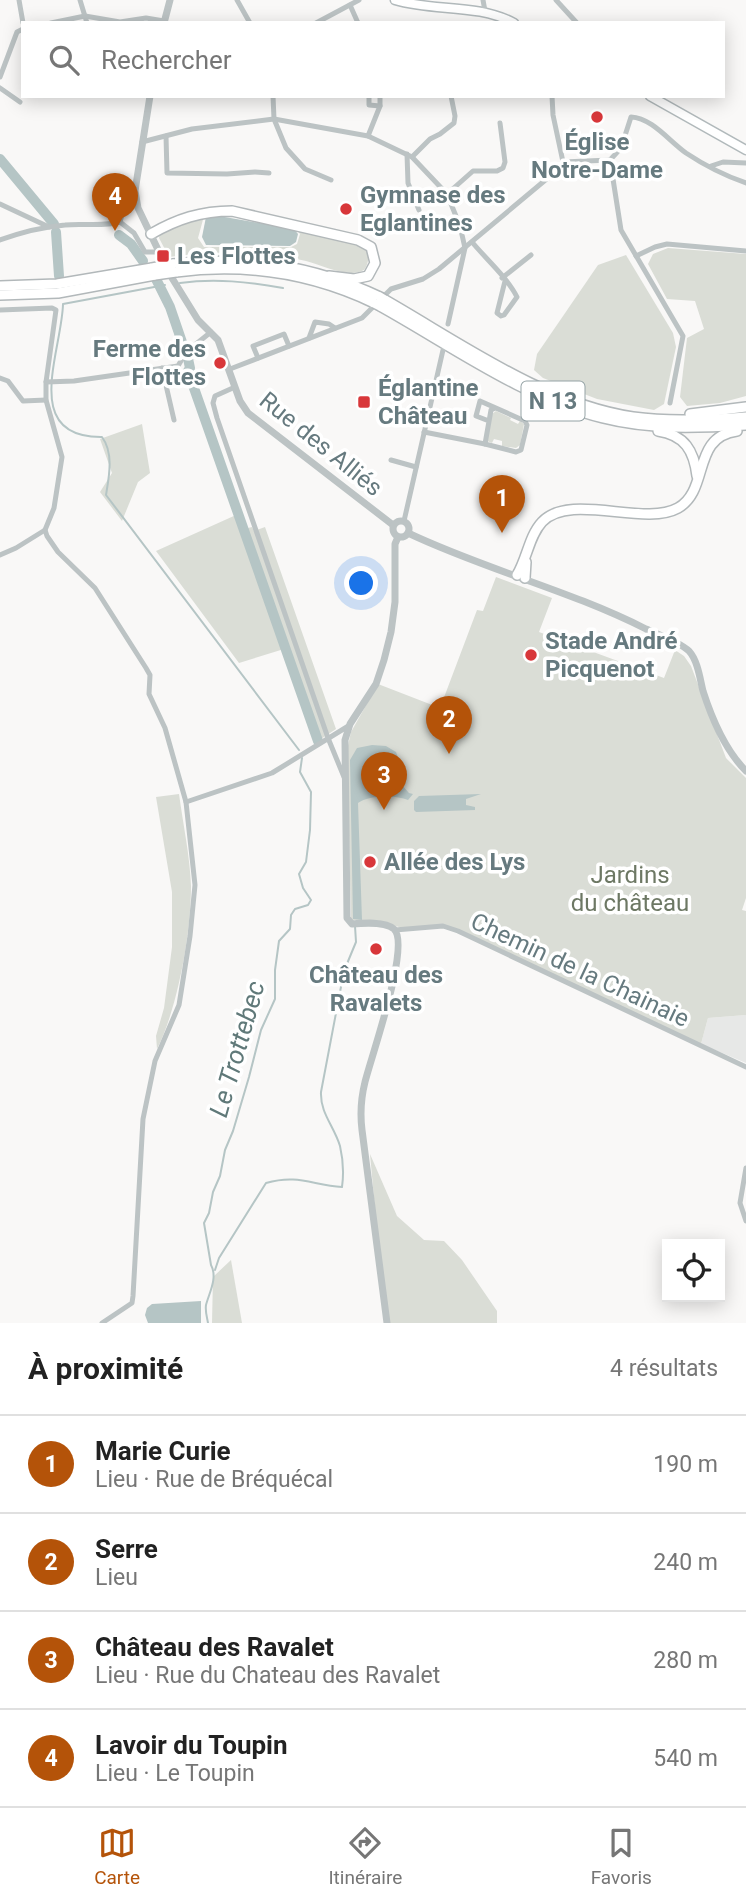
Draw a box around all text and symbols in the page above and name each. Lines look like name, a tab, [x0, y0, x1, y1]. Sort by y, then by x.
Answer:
search box	[21, 21, 725, 98]
icon: search	[45, 41, 83, 79]
text: Rechercher	[101, 45, 232, 75]
marker: Église Notre-Dame	[589, 109, 605, 125]
place label: Église Notre-Dame	[531, 128, 663, 184]
pin: 4	[92, 173, 138, 231]
place label: Gymnase des Eglantines	[360, 181, 506, 237]
marker: Gymnase des Eglantines	[338, 201, 354, 217]
place label: Les Flottes	[177, 242, 296, 270]
marker: Les Flottes	[155, 248, 171, 264]
place label: Ferme des Flottes	[93, 335, 206, 391]
marker: Ferme des Flottes	[212, 355, 228, 371]
place label: Églantine Château	[378, 374, 479, 430]
road number: N 13	[522, 382, 584, 420]
street label: Rue des Alliés	[254, 386, 388, 502]
marker: Églantine Château	[356, 394, 372, 410]
pin: 1	[479, 475, 525, 533]
your location	[344, 566, 378, 600]
place label: Stade André Picquenot	[545, 627, 677, 683]
marker: Stade André Picquenot	[523, 647, 539, 663]
pin: 2	[426, 696, 472, 754]
pin: 3	[361, 752, 407, 810]
place label: Allée des Lys	[384, 848, 525, 876]
marker: Allée des Lys	[362, 854, 378, 870]
park label: Jardins du château	[571, 861, 689, 917]
street label: Chemin de la Chainaie	[467, 907, 693, 1033]
marker: Château des Ravalets	[368, 941, 384, 957]
place label: Château des Ravalets	[309, 961, 443, 1017]
water label: Le Trottebec	[203, 977, 271, 1121]
map controls	[662, 1239, 725, 1302]
button: locate	[662, 1239, 725, 1302]
text: À proximité	[28, 1351, 183, 1386]
text: 4 résultats	[610, 1355, 718, 1382]
text: Marie Curie	[95, 1436, 231, 1466]
text: 1	[44, 1451, 58, 1478]
text: 190 m	[653, 1451, 718, 1478]
text: Lieu · Rue de Bréquécal	[95, 1466, 333, 1493]
text: Serre	[95, 1534, 158, 1564]
text: 2	[44, 1549, 58, 1576]
text: 240 m	[653, 1549, 718, 1576]
text: Lieu	[95, 1564, 138, 1591]
text: Château des Ravalet	[95, 1632, 334, 1662]
text: 3	[44, 1647, 58, 1674]
text: 280 m	[653, 1647, 718, 1674]
text: Lieu · Rue du Chateau des Ravalet	[95, 1662, 440, 1689]
text: Lavoir du Toupin	[95, 1730, 288, 1760]
text: 4	[44, 1745, 58, 1772]
text: 540 m	[653, 1745, 718, 1772]
text: Lieu · Le Toupin	[95, 1760, 255, 1787]
tab: Carte	[94, 1824, 140, 1889]
tab: Itinéraire	[328, 1824, 402, 1889]
tab: Favoris	[591, 1824, 652, 1889]

